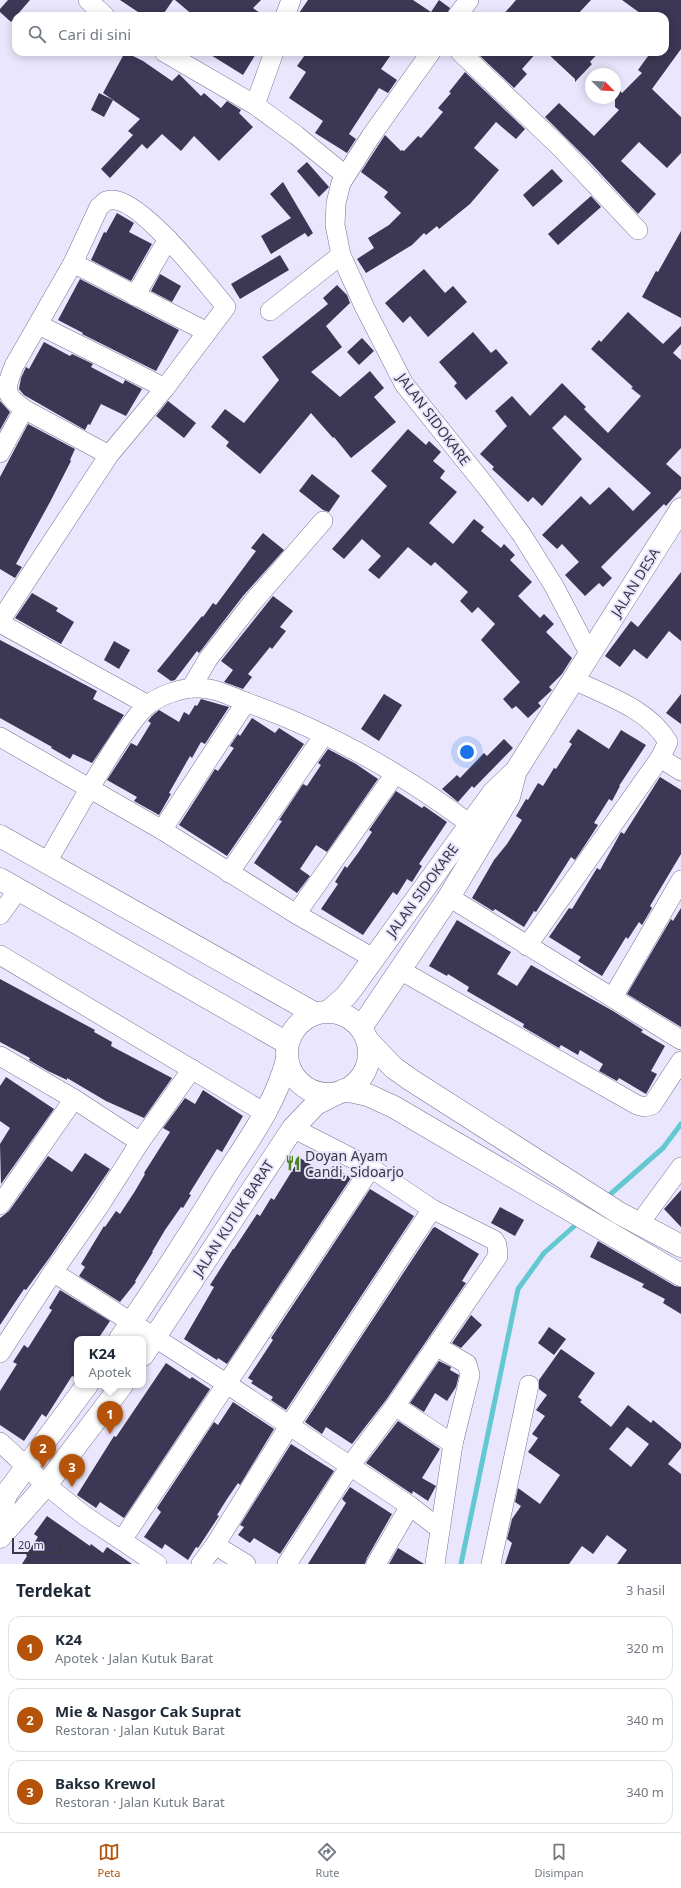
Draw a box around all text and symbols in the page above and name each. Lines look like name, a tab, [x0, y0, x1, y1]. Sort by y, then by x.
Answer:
search box	[12, 12, 669, 56]
icon: search	[26, 23, 48, 45]
text: Cari di sini	[58, 24, 131, 44]
north arrow	[585, 68, 621, 104]
street label: JALAN SIDOKARE	[392, 367, 475, 469]
street label: JALAN DESA	[605, 544, 664, 622]
your location	[457, 742, 477, 762]
street label: JALAN SIDOKARE	[381, 840, 462, 942]
place label: Doyan Ayam Candi, Sidoarjo	[305, 1146, 404, 1181]
restaurant icon: Doyan Ayam Candi, Sidoarjo	[284, 1154, 302, 1172]
street label: JALAN KUTUK BARAT	[187, 1156, 278, 1281]
popup	[74, 1336, 146, 1388]
text: K24	[88, 1343, 116, 1363]
text: Apotek	[88, 1363, 132, 1381]
pin: 1	[97, 1401, 123, 1434]
pin: 2	[30, 1435, 56, 1468]
pin: 3	[59, 1454, 85, 1487]
scale bar	[12, 1536, 61, 1555]
text: 20 m	[18, 1537, 44, 1552]
text: Terdekat	[16, 1579, 91, 1602]
text: 3 hasil	[626, 1581, 665, 1599]
text: K24	[55, 1629, 82, 1649]
text: 1	[26, 1639, 34, 1657]
text: 320 m	[626, 1639, 664, 1657]
text: Apotek · Jalan Kutuk Barat	[55, 1649, 213, 1667]
text: Mie & Nasgor Cak Suprat	[55, 1701, 241, 1721]
text: 2	[26, 1711, 34, 1729]
text: 340 m	[626, 1711, 664, 1729]
text: Restoran · Jalan Kutuk Barat	[55, 1721, 225, 1739]
text: Bakso Krewol	[55, 1773, 156, 1793]
text: 3	[26, 1783, 34, 1801]
text: 340 m	[626, 1783, 664, 1801]
text: Restoran · Jalan Kutuk Barat	[55, 1793, 225, 1811]
tab: Peta	[98, 1841, 121, 1880]
tab: Rute	[316, 1841, 339, 1880]
tab: Disimpan	[534, 1841, 583, 1880]

